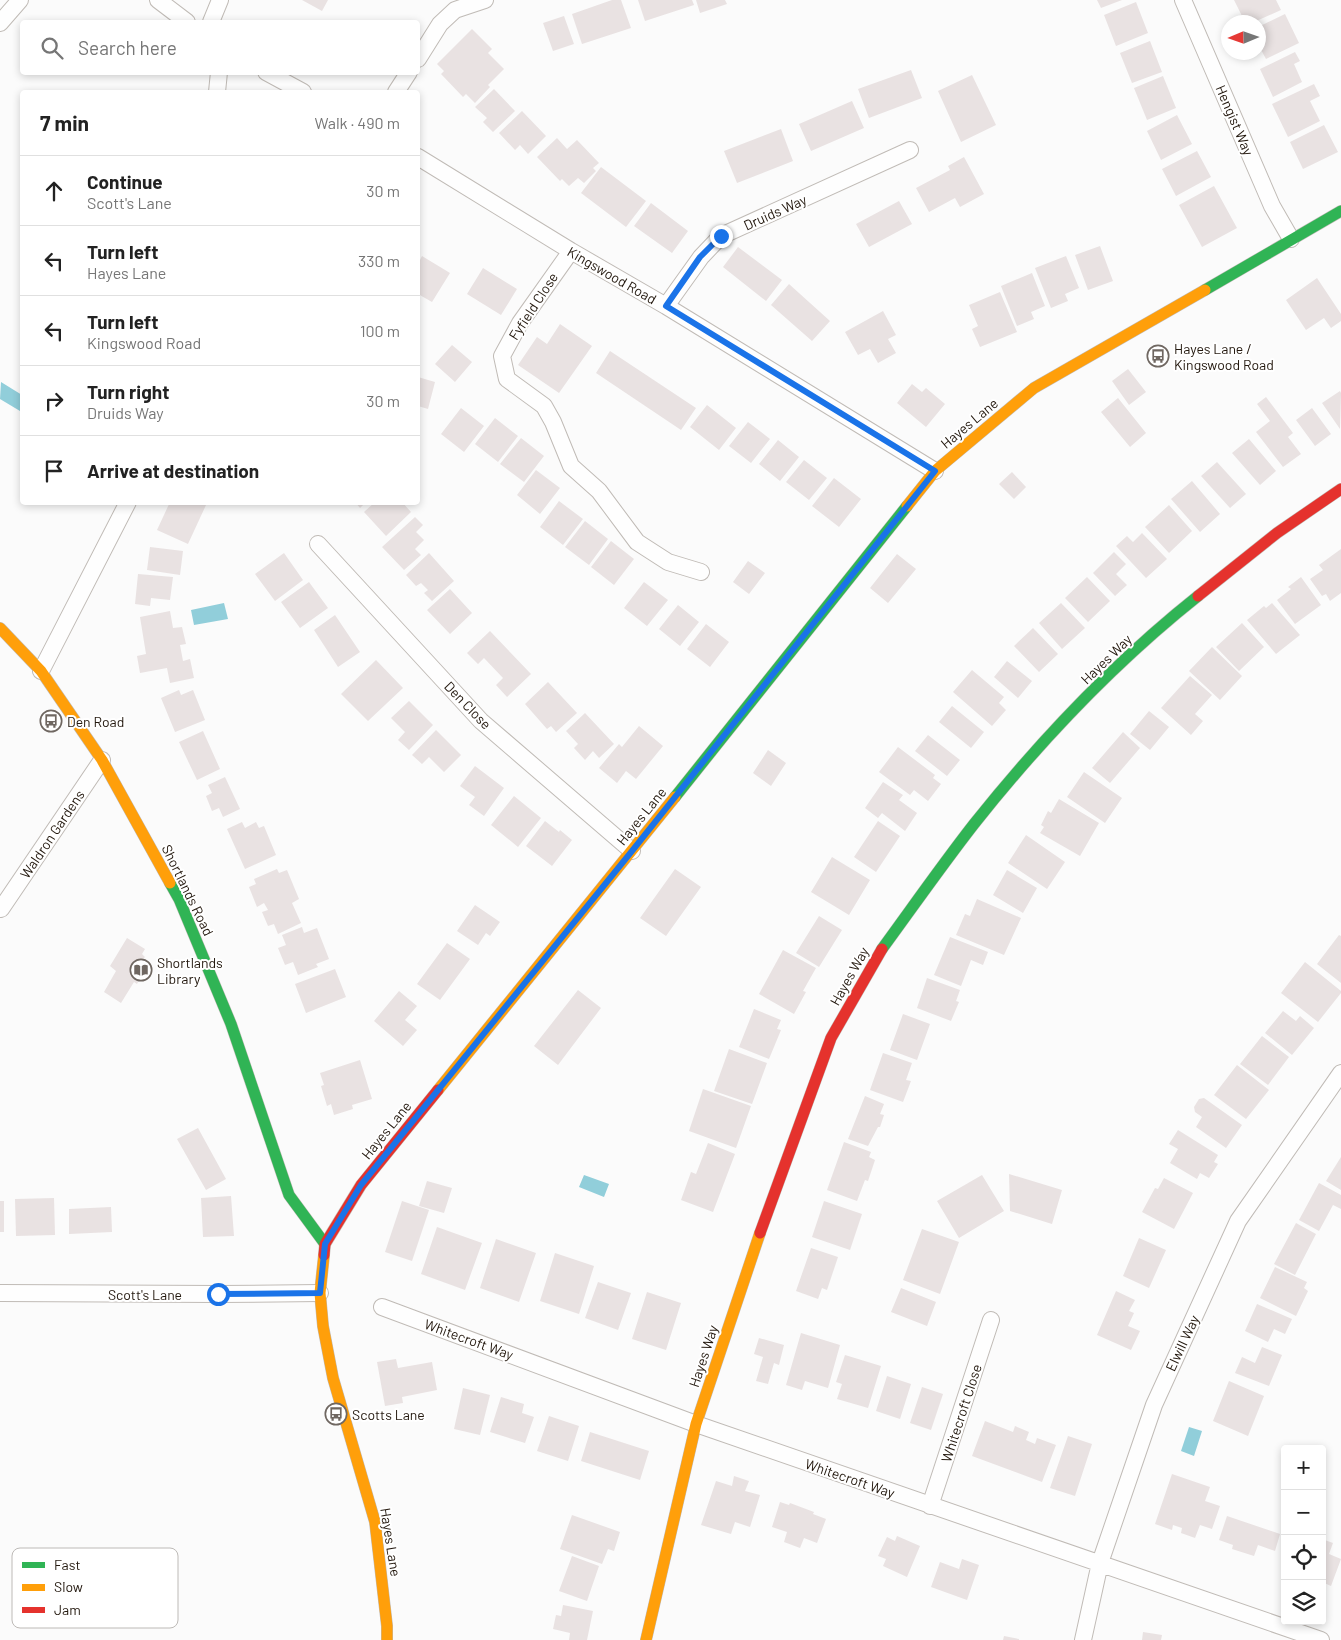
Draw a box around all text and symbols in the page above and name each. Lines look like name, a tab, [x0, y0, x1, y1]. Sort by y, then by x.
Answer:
north arrow	[1221, 15, 1266, 60]
search box	[20, 20, 420, 75]
icon: search	[38, 34, 66, 62]
text: Search here	[78, 36, 177, 59]
street label: Hengist Way	[1213, 82, 1258, 158]
text: 7 min	[40, 110, 89, 135]
text: Walk · 490 m	[314, 113, 400, 132]
text: Continue	[87, 170, 163, 193]
icon: ahead	[40, 177, 68, 205]
text: 30 m	[366, 181, 400, 200]
street label: Druids Way	[741, 190, 810, 233]
text: Scott's Lane	[87, 193, 172, 212]
route end	[710, 225, 733, 248]
text: Turn left	[87, 240, 158, 263]
street label: Kingswood Road	[564, 243, 660, 307]
icon: left	[40, 247, 68, 275]
text: 330 m	[358, 251, 400, 270]
text: Hayes Lane	[87, 263, 166, 282]
street label: Fyfield Close	[505, 269, 561, 343]
text: Turn left	[87, 310, 158, 333]
icon: left	[40, 317, 68, 345]
text: 100 m	[360, 321, 400, 340]
text: Kingswood Road	[87, 333, 201, 352]
place label: Hayes Lane / Kingswood Road	[1174, 340, 1274, 373]
bus stop icon: Hayes Lane / Kingswood Road	[1146, 344, 1170, 368]
text: Turn right	[87, 380, 169, 403]
icon: right	[40, 387, 68, 415]
text: 30 m	[366, 391, 400, 410]
street label: Hayes Lane	[937, 394, 1001, 452]
text: Druids Way	[87, 403, 164, 422]
icon: arrive	[40, 457, 68, 485]
text: Arrive at destination	[87, 459, 259, 482]
street label: Hayes Way	[1077, 630, 1135, 688]
street label: Den Close	[441, 678, 495, 732]
bus stop icon: Den Road	[39, 709, 63, 733]
place label: Den Road	[67, 713, 124, 730]
street label: Hayes Lane	[613, 784, 669, 848]
street label: Waldron Gardens	[16, 786, 88, 881]
street label: Shortlands Road	[159, 842, 217, 938]
street label: Hayes Way	[826, 943, 872, 1008]
place label: Shortlands Library	[157, 954, 223, 987]
library icon: Shortlands Library	[129, 958, 153, 982]
street label: Hayes Lane	[358, 1098, 414, 1162]
route start	[207, 1283, 230, 1306]
street label: Scott's Lane	[108, 1286, 182, 1303]
street label: Elwill Way	[1162, 1312, 1203, 1374]
street label: Whitecroft Way	[422, 1315, 516, 1363]
street label: Hayes Way	[685, 1322, 721, 1389]
street label: Whitecroft Close	[937, 1362, 985, 1464]
bus stop icon: Scotts Lane	[324, 1402, 348, 1426]
place label: Scotts Lane	[352, 1406, 425, 1423]
map controls	[1281, 1445, 1326, 1625]
button: +	[1281, 1445, 1326, 1490]
street label: Whitecroft Way	[803, 1455, 898, 1501]
button: −	[1281, 1490, 1326, 1535]
street label: Hayes Lane	[377, 1506, 405, 1578]
button: locate	[1281, 1535, 1326, 1580]
legend	[12, 1548, 178, 1628]
text: Fast	[54, 1556, 80, 1573]
text: Slow	[54, 1578, 83, 1595]
button: layers	[1281, 1580, 1326, 1625]
text: Jam	[54, 1601, 81, 1618]

